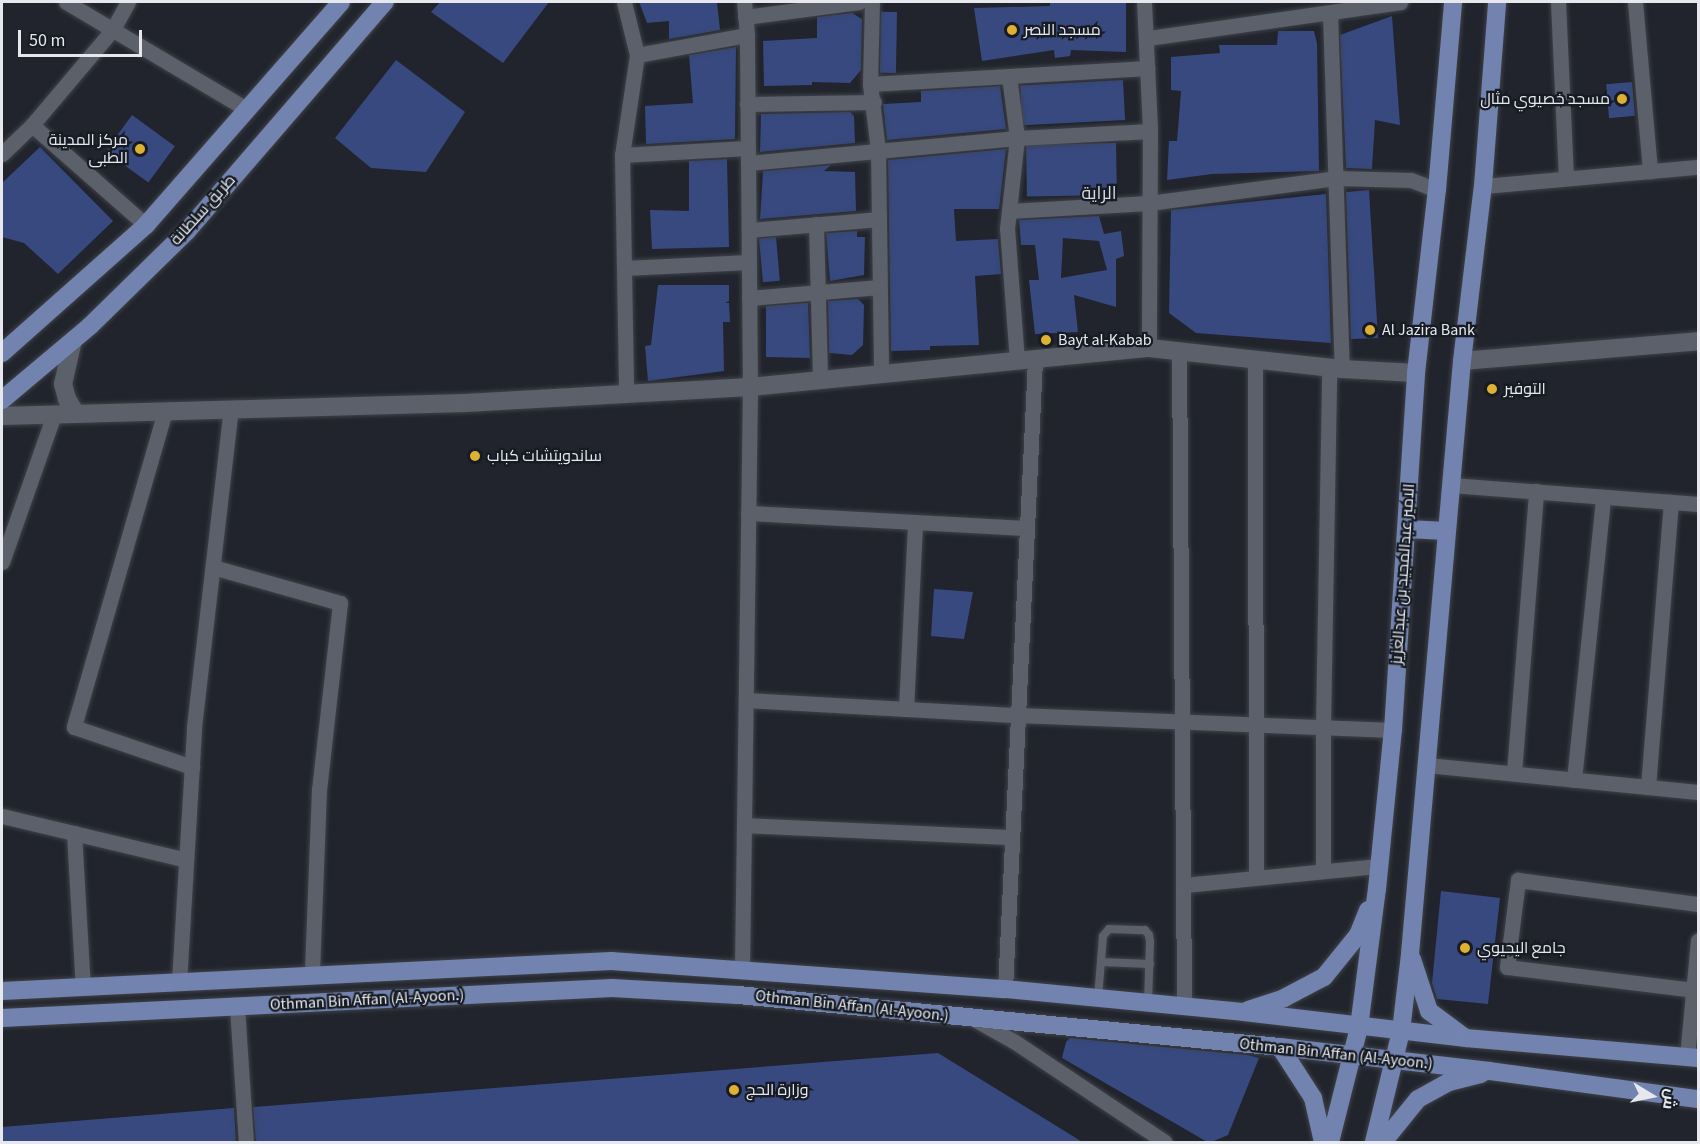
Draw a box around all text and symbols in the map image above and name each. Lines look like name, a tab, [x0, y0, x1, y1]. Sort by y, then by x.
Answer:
scale bar	[21, 18, 146, 56]
place label: مسجد النصر	[1024, 20, 1101, 40]
marker: مسجد النصر	[1005, 23, 1019, 37]
text: 50 m	[29, 28, 65, 53]
place label: مسجد خصيوي مثال	[1480, 89, 1610, 109]
marker: مسجد خصيوي مثال	[1615, 92, 1629, 106]
place label: مرکز المدینة الطبی	[49, 130, 128, 168]
marker: مرکز المدینة الطبی	[133, 142, 147, 156]
street label: طريق سلطانة	[166, 171, 240, 249]
district label: الراية	[1081, 183, 1117, 205]
place label: Al Jazira Bank	[1382, 320, 1475, 340]
marker: Al Jazira Bank	[1363, 323, 1377, 337]
place label: Bayt al-Kabab	[1058, 330, 1152, 350]
marker: Bayt al-Kabab	[1039, 333, 1053, 347]
place label: التوفير	[1504, 379, 1546, 399]
marker: التوفير	[1485, 382, 1499, 396]
place label: ساندويتشات كباب	[487, 446, 602, 466]
marker: ساندويتشات كباب	[468, 449, 482, 463]
street label: الامير عبدالمجيد بن عبدالعزيز	[1387, 483, 1419, 665]
place label: جامع اليحيوي	[1477, 938, 1566, 958]
marker: جامع اليحيوي	[1458, 941, 1472, 955]
street label: Othman Bin Affan (Al-Ayoon.)	[269, 985, 465, 1015]
street label: Othman Bin Affan (Al-Ayoon.)	[754, 986, 950, 1026]
street label: Othman Bin Affan (Al-Ayoon.)	[1238, 1034, 1434, 1074]
north arrow	[1622, 1066, 1682, 1126]
place label: وزارة الحج	[746, 1080, 808, 1100]
marker: وزارة الحج	[727, 1083, 741, 1097]
text: ش	[1657, 1087, 1682, 1111]

